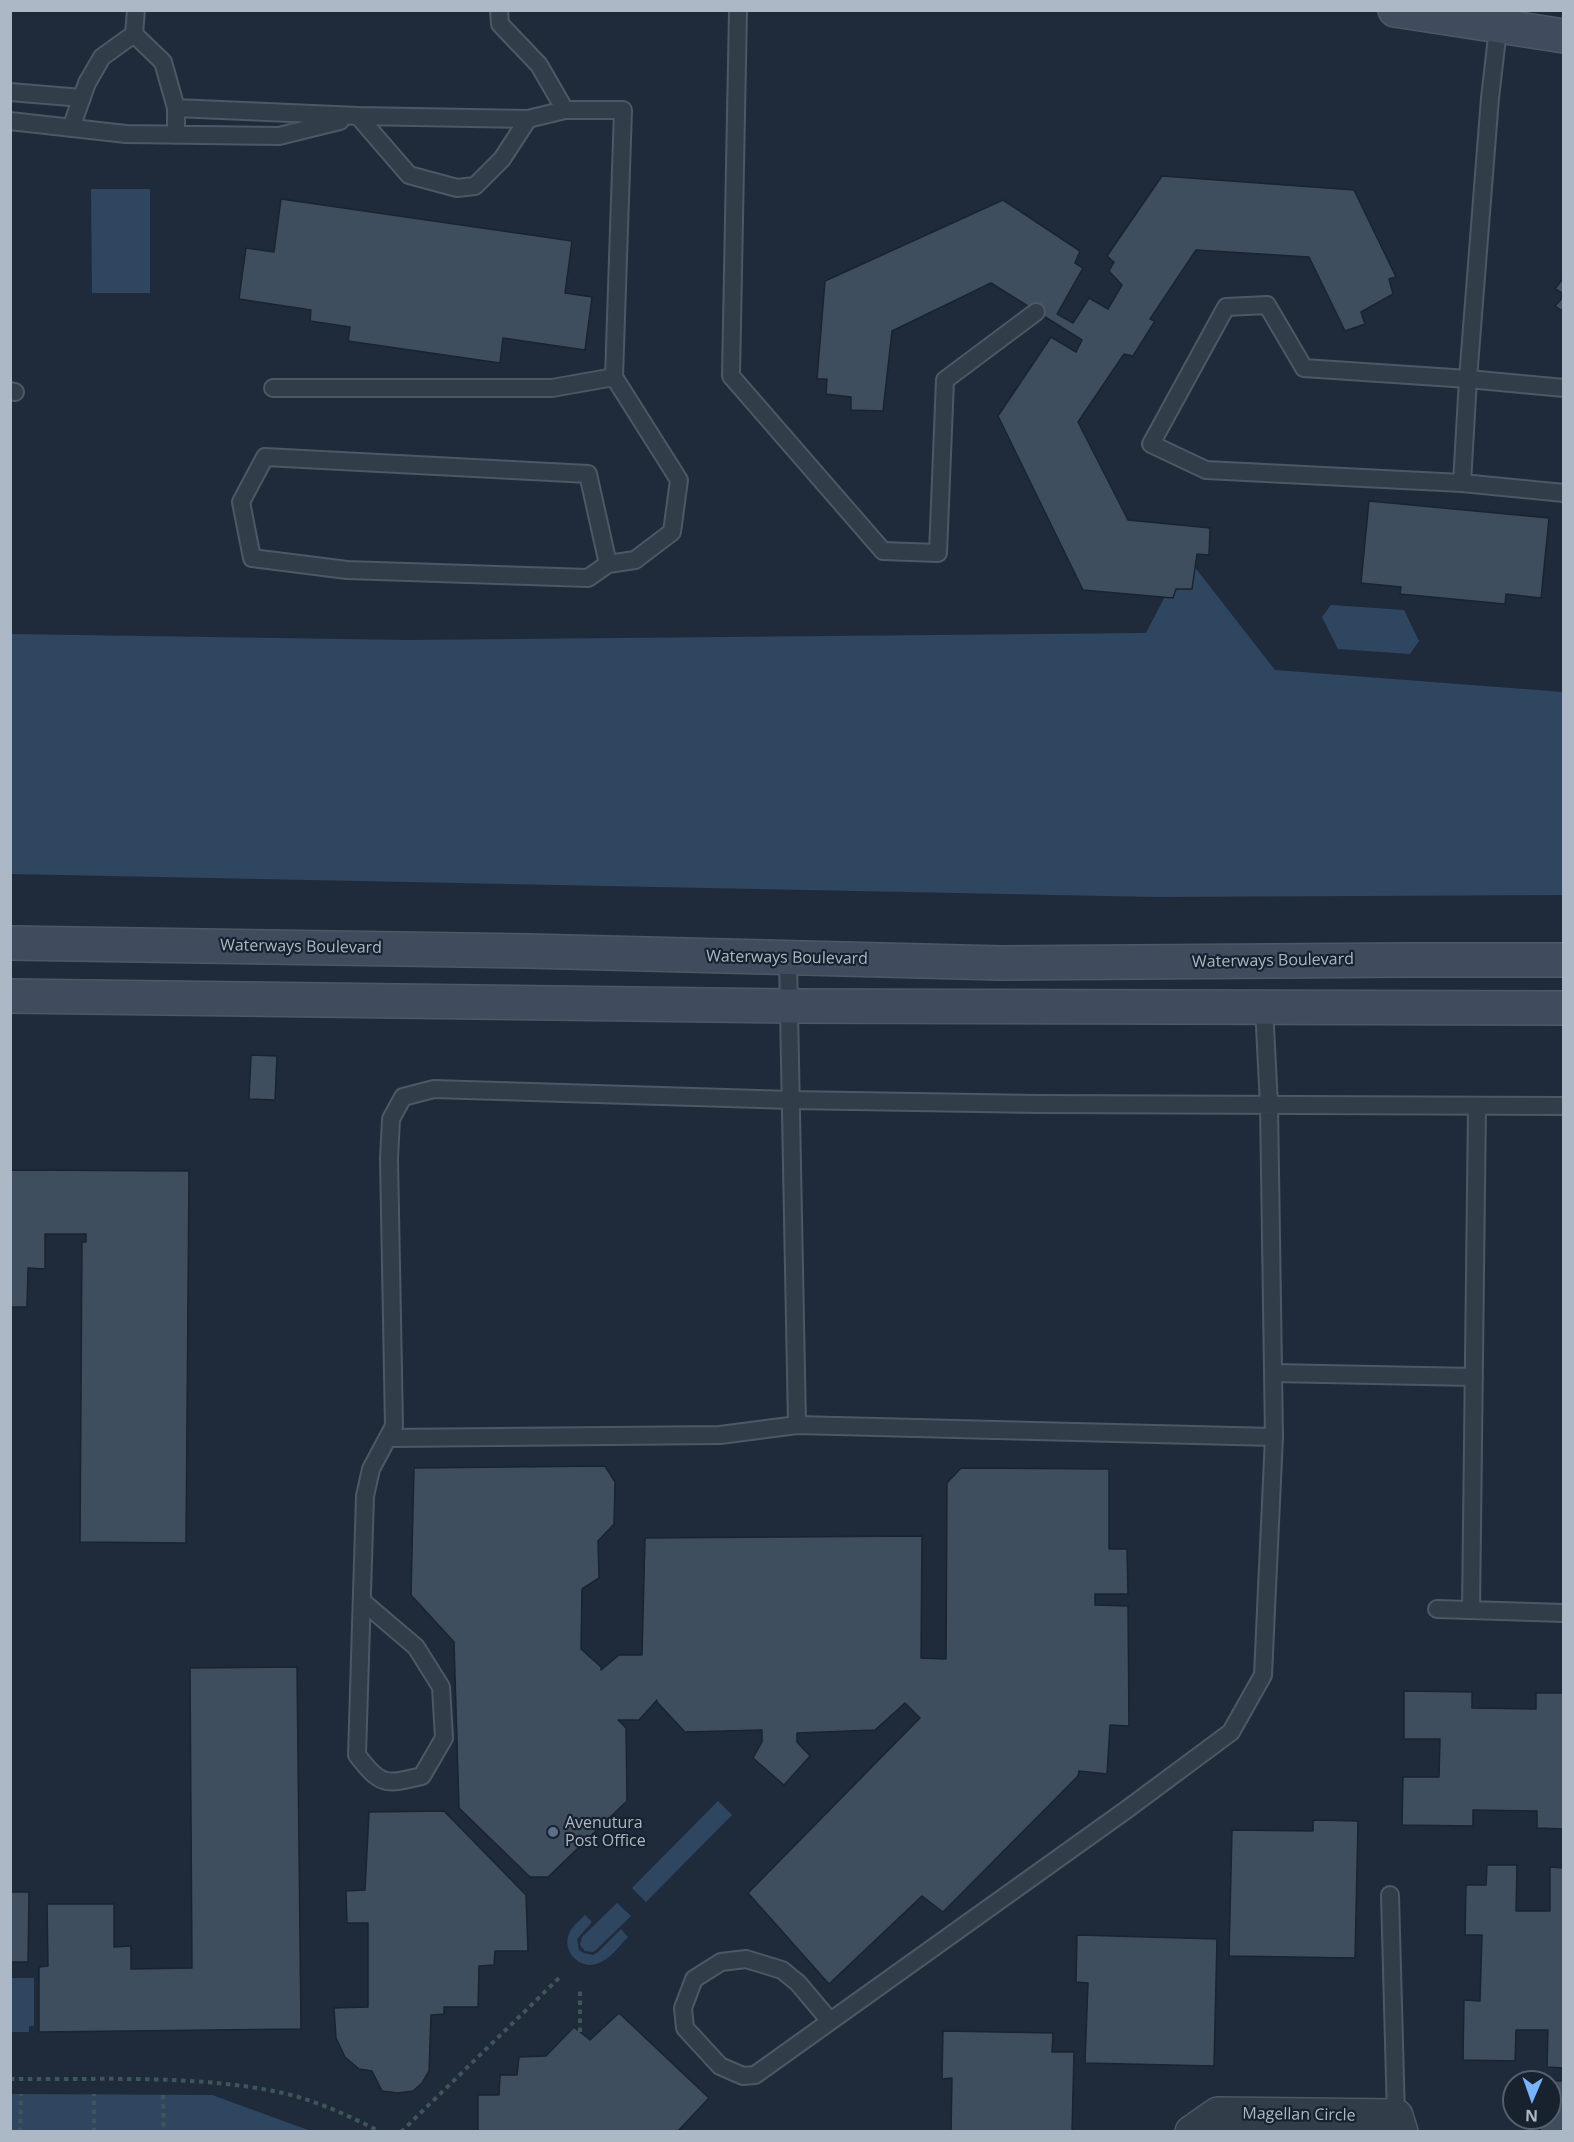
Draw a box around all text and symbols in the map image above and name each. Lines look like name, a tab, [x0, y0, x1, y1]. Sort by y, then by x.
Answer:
street label: Waterways Boulevard	[220, 936, 382, 958]
street label: Waterways Boulevard	[706, 947, 868, 969]
street label: Waterways Boulevard	[1192, 950, 1354, 972]
place label: Avenutura Post Office	[565, 1813, 646, 1851]
marker: Avenutura Post Office	[546, 1825, 560, 1839]
north arrow	[1502, 2070, 1562, 2130]
street label: Magellan Circle	[1242, 2104, 1356, 2126]
text: N	[1525, 2105, 1538, 2127]

